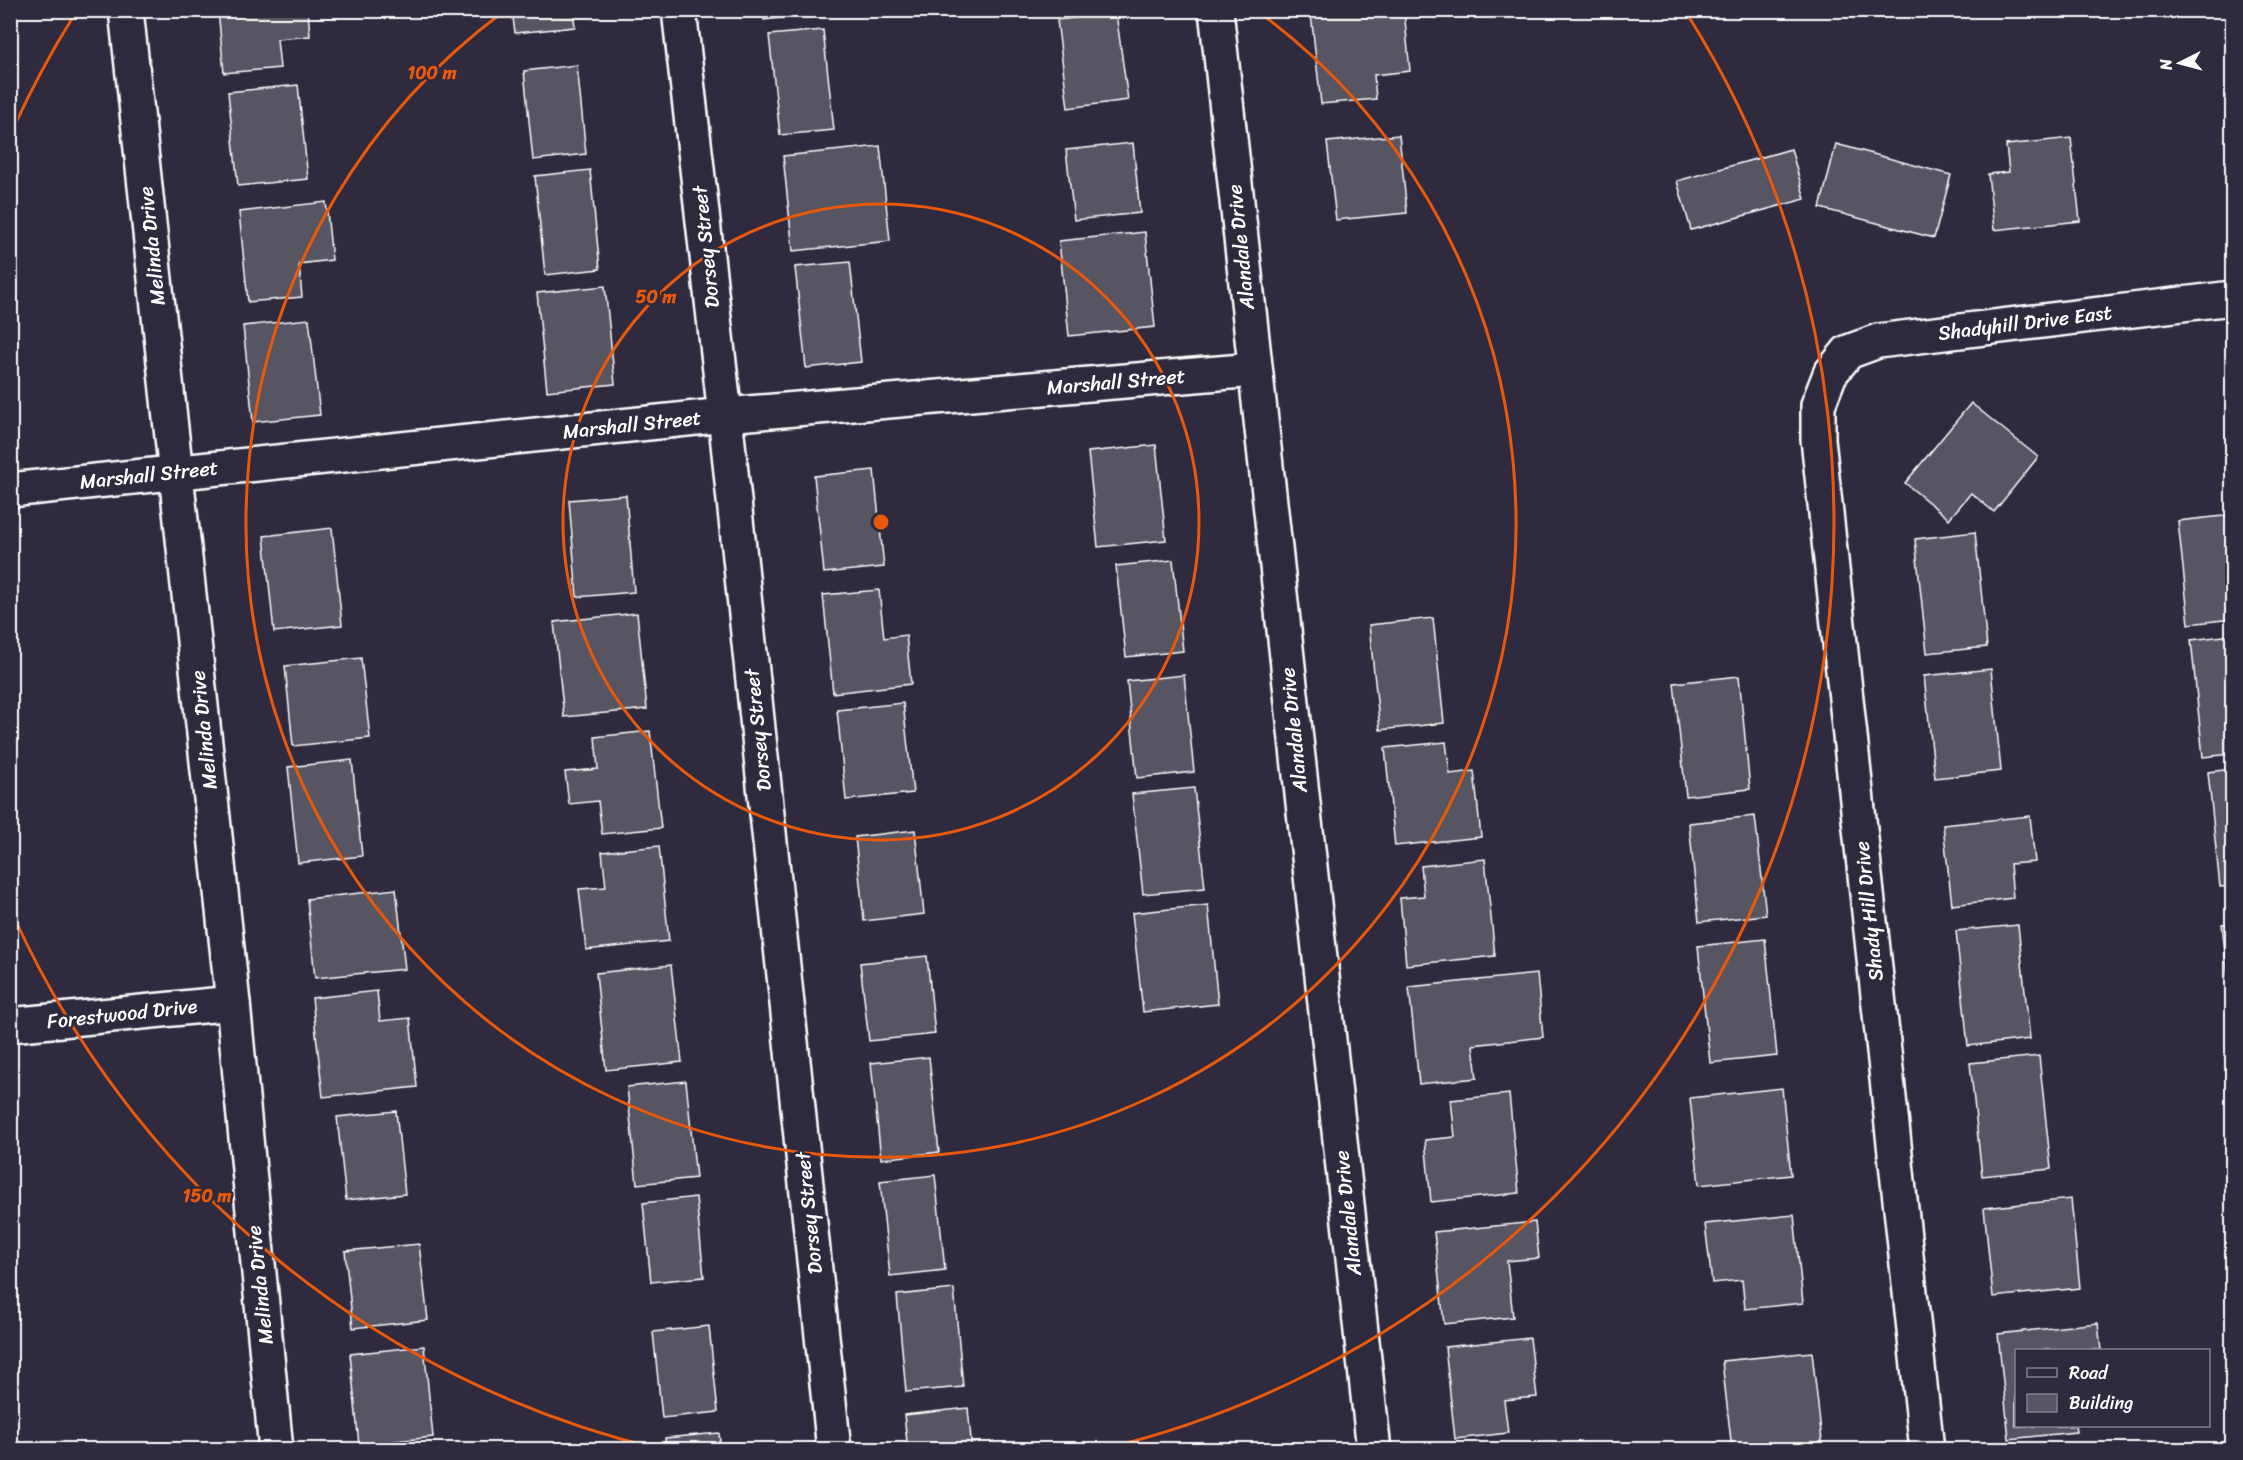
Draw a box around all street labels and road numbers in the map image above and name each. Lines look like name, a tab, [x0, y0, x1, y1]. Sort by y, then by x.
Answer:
street label: Dorsey Street	[682, 183, 730, 310]
street label: Alandale Drive	[1217, 183, 1265, 312]
street label: Melinda Drive	[128, 185, 176, 307]
street label: Shadyhill Drive East	[1936, 295, 2114, 351]
street label: Marshall Street	[1045, 358, 1187, 405]
street label: Marshall Street	[561, 400, 703, 450]
street label: Marshall Street	[78, 450, 220, 500]
street label: Dorsey Street	[734, 666, 782, 793]
street label: Alandale Drive	[1270, 666, 1318, 795]
street label: Melinda Drive	[180, 669, 228, 791]
street label: Shady Hill Drive	[1844, 839, 1894, 983]
street label: Forestwood Drive	[45, 989, 199, 1039]
street label: Dorsey Street	[785, 1149, 833, 1276]
street label: Alandale Drive	[1324, 1149, 1372, 1278]
street label: Melinda Drive	[236, 1224, 284, 1346]

